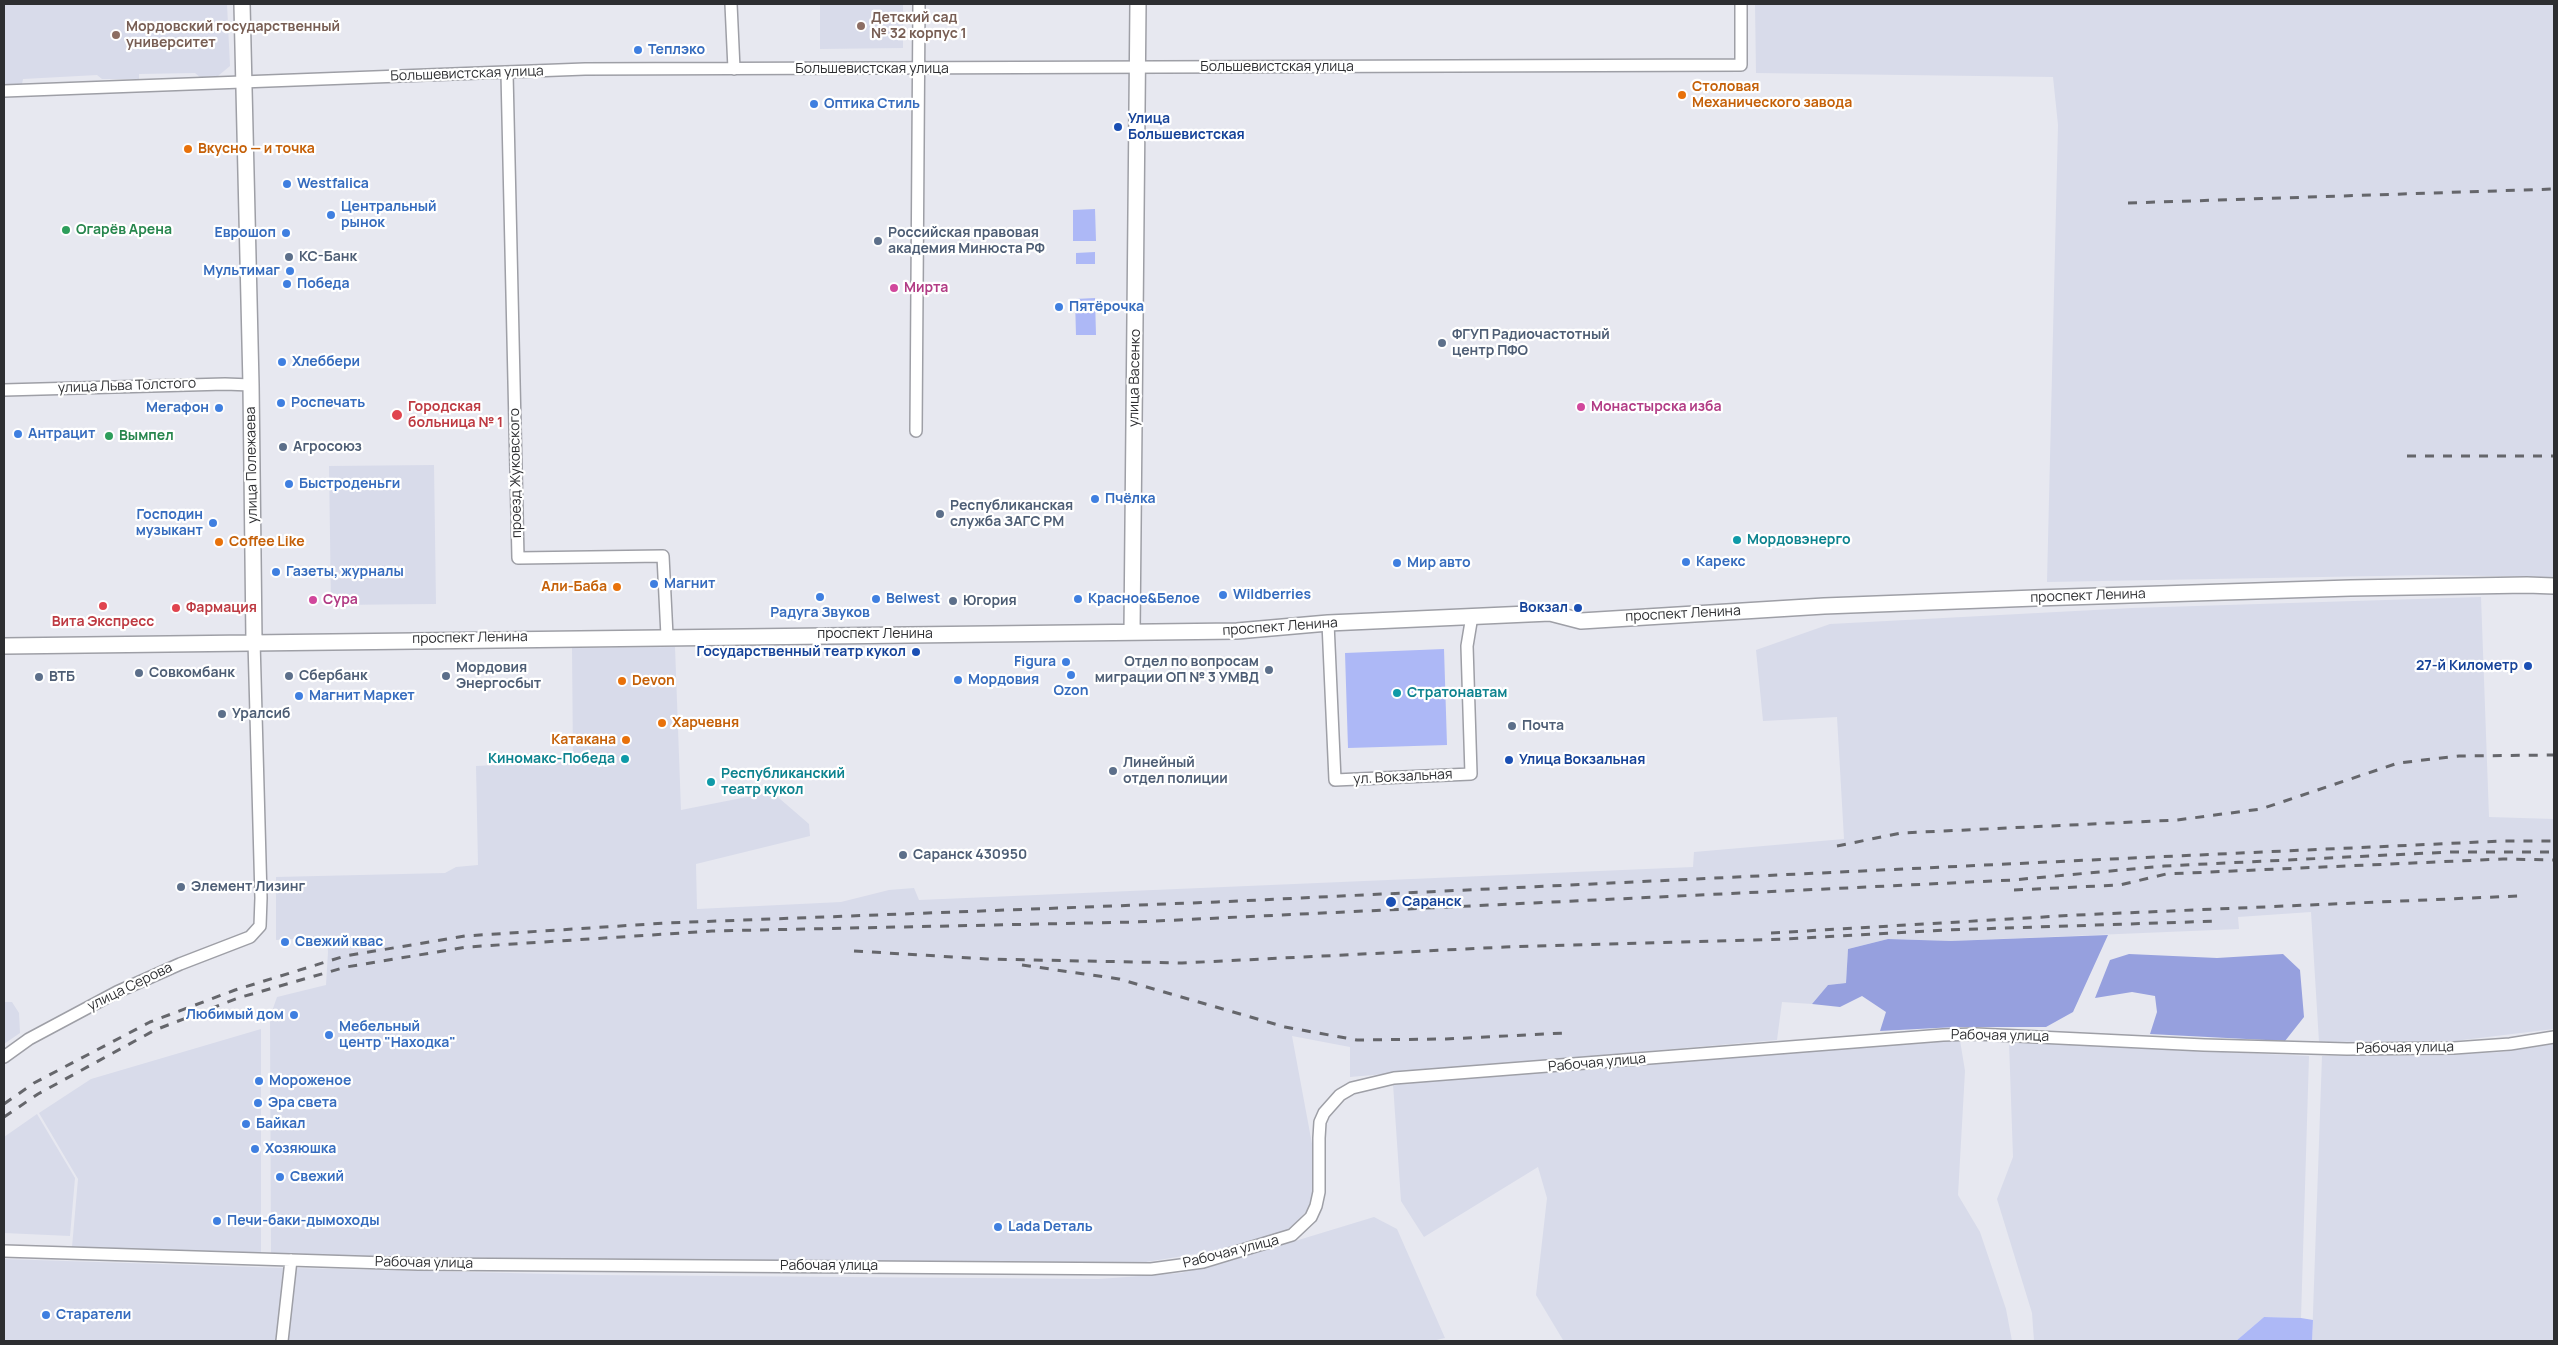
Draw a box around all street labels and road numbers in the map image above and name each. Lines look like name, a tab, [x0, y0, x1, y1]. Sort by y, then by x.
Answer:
street label: Большевистская улица	[1200, 59, 1354, 75]
street label: Большевистская улица	[795, 61, 949, 77]
street label: Большевистская улица	[390, 63, 544, 85]
street label: улица Васенко	[1126, 329, 1144, 427]
street label: улица Льва Толстого	[57, 375, 197, 397]
street label: улица Полежаева	[243, 406, 261, 524]
street label: проезд Жуковского	[506, 408, 526, 538]
street label: проспект Ленина	[2030, 586, 2146, 606]
street label: проспект Ленина	[1625, 603, 1741, 625]
street label: проспект Ленина	[1222, 615, 1338, 639]
street label: проспект Ленина	[817, 626, 933, 642]
street label: проспект Ленина	[412, 629, 528, 647]
street label: ул. Вокзальная	[1353, 766, 1453, 788]
street label: улица Серова	[85, 959, 175, 1015]
street label: Рабочая улица	[1951, 1027, 2049, 1045]
street label: Рабочая улица	[2356, 1039, 2454, 1057]
street label: Рабочая улица	[1547, 1050, 1647, 1076]
street label: Рабочая улица	[1181, 1232, 1281, 1272]
street label: Рабочая улица	[375, 1254, 473, 1272]
street label: Рабочая улица	[780, 1258, 878, 1274]

